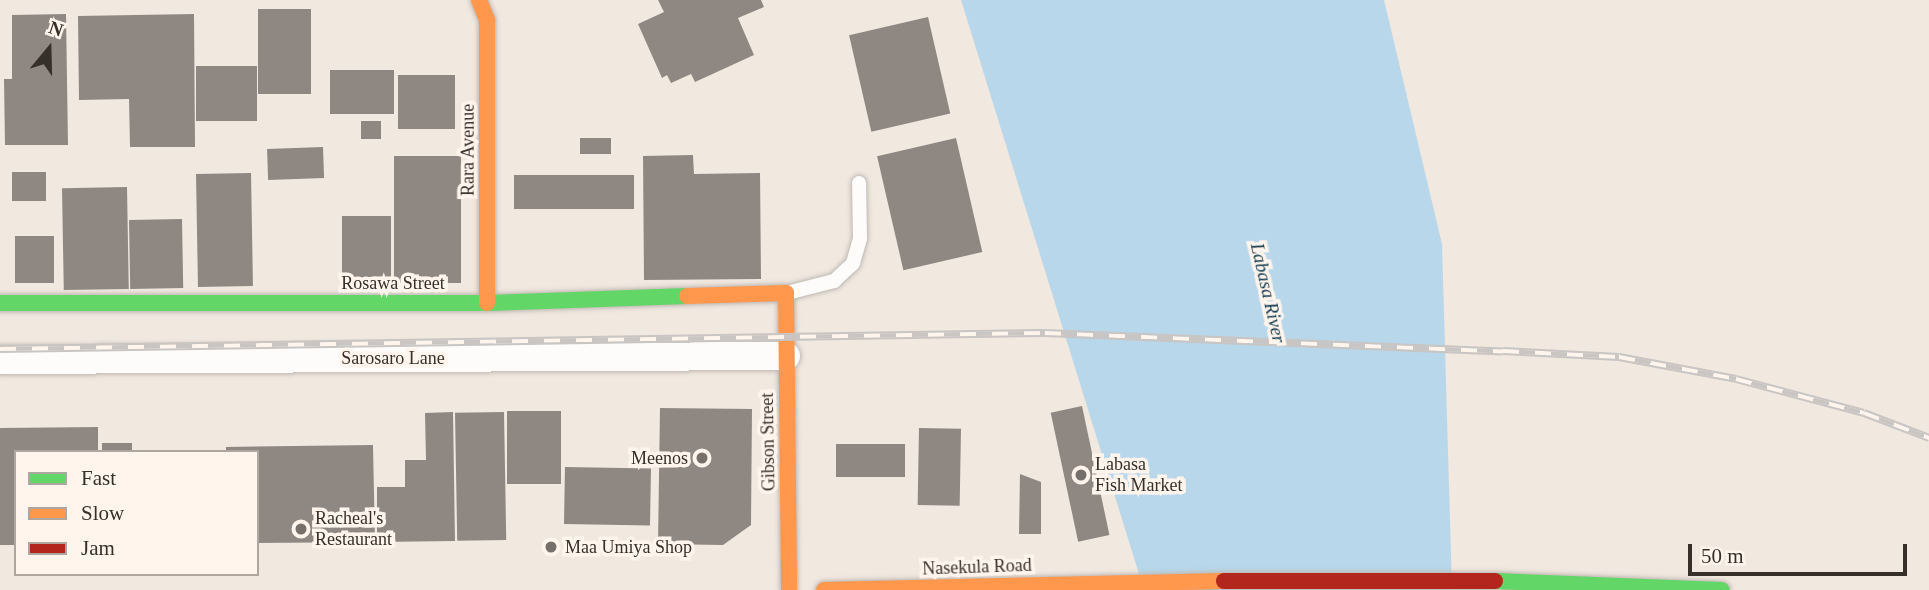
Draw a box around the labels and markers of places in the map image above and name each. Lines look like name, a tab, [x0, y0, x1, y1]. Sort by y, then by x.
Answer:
place label: Meenos	[631, 447, 688, 469]
marker: Meenos	[694, 450, 710, 466]
place label: Labasa Fish Market	[1095, 454, 1182, 496]
marker: Labasa Fish Market	[1073, 467, 1089, 483]
place label: Racheal's Restaurant	[315, 508, 392, 550]
marker: Racheal's Restaurant	[293, 521, 309, 537]
place label: Maa Umiya Shop	[565, 536, 692, 558]
marker: Maa Umiya Shop	[543, 539, 559, 555]

